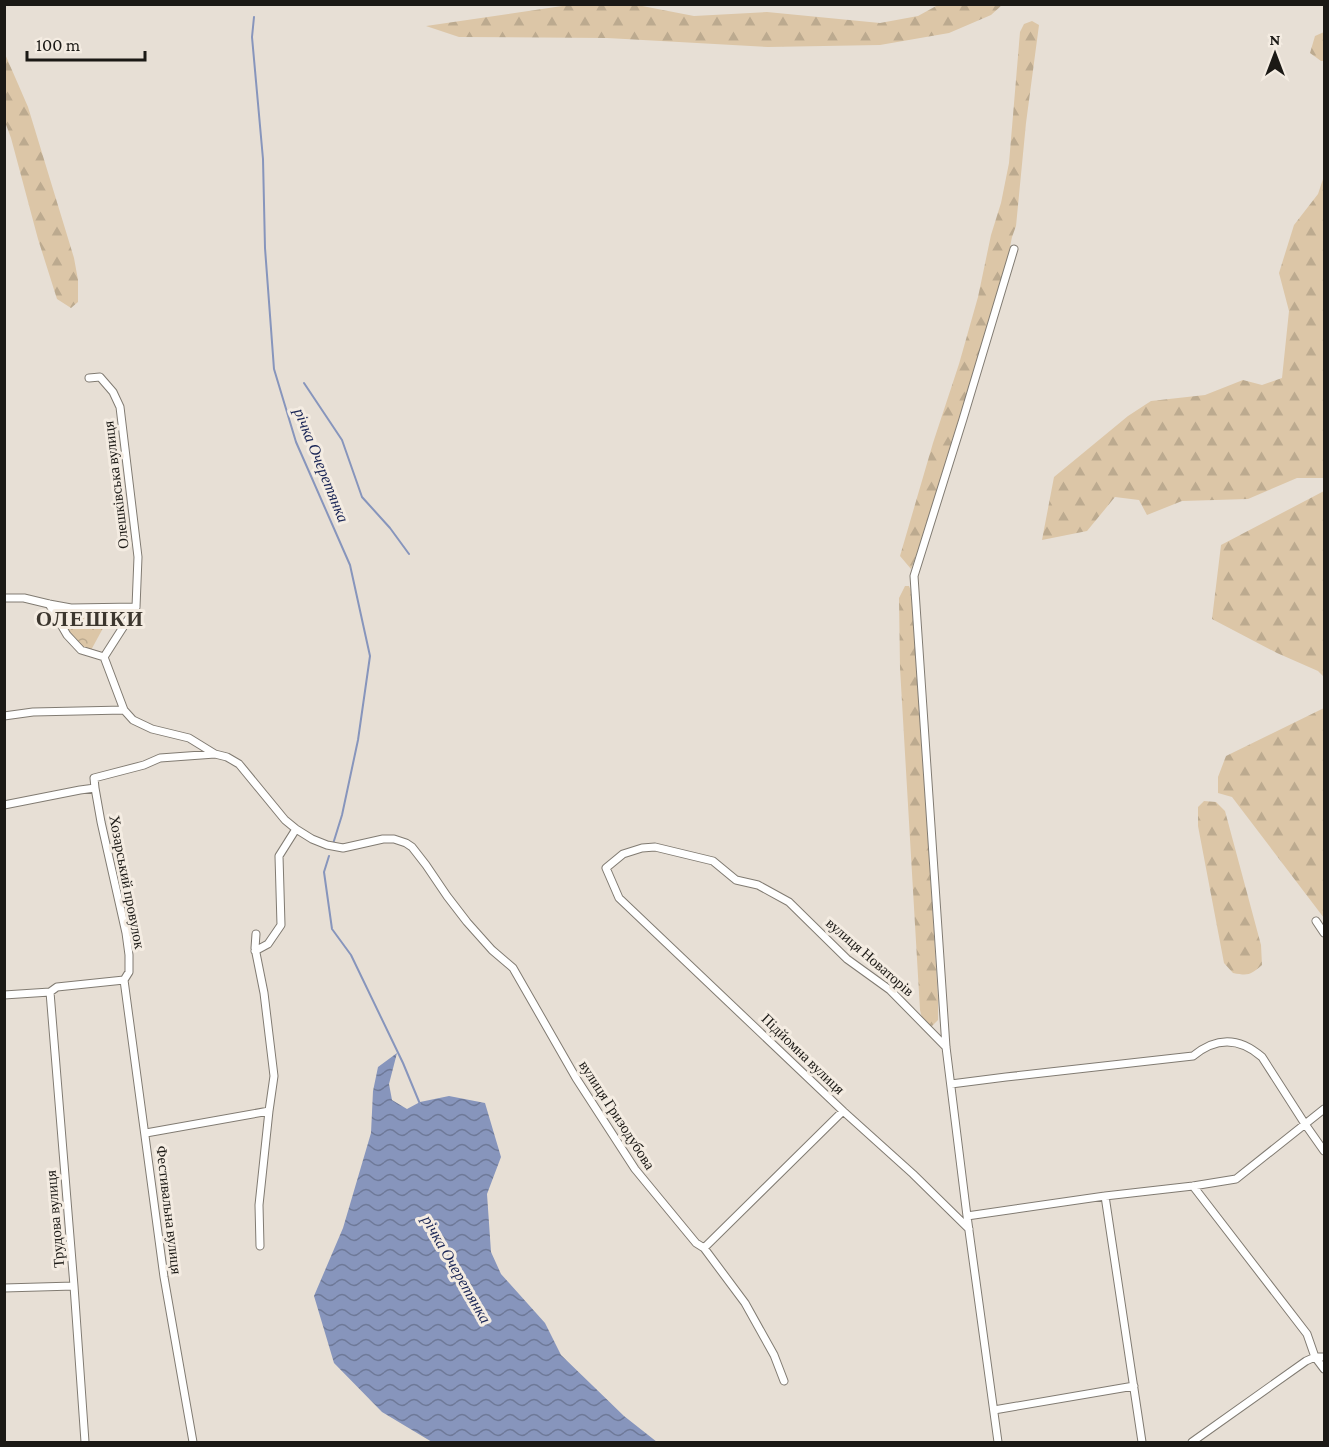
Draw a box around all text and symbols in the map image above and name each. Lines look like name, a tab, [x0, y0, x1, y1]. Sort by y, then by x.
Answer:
scale bar	[27, 24, 146, 62]
north arrow	[1245, 24, 1305, 84]
text: N	[1270, 31, 1281, 48]
text: 100 m	[36, 35, 81, 55]
water label: річка Очеретянка	[290, 405, 352, 525]
street label: Олешківська вулиця	[100, 420, 132, 550]
district label: ОЛЕШКИ	[36, 607, 144, 631]
street label: Хозарський провулок	[106, 814, 148, 951]
street label: вулиця Новаторів	[823, 915, 917, 999]
street label: Підйомна вулиця	[758, 1010, 848, 1098]
street label: вулиця Гризодубова	[576, 1058, 658, 1173]
street label: Фестивальна вулиця	[153, 1145, 185, 1275]
street label: Трудова вулиця	[43, 1170, 67, 1268]
water label: річка Очеретянка	[417, 1211, 494, 1327]

